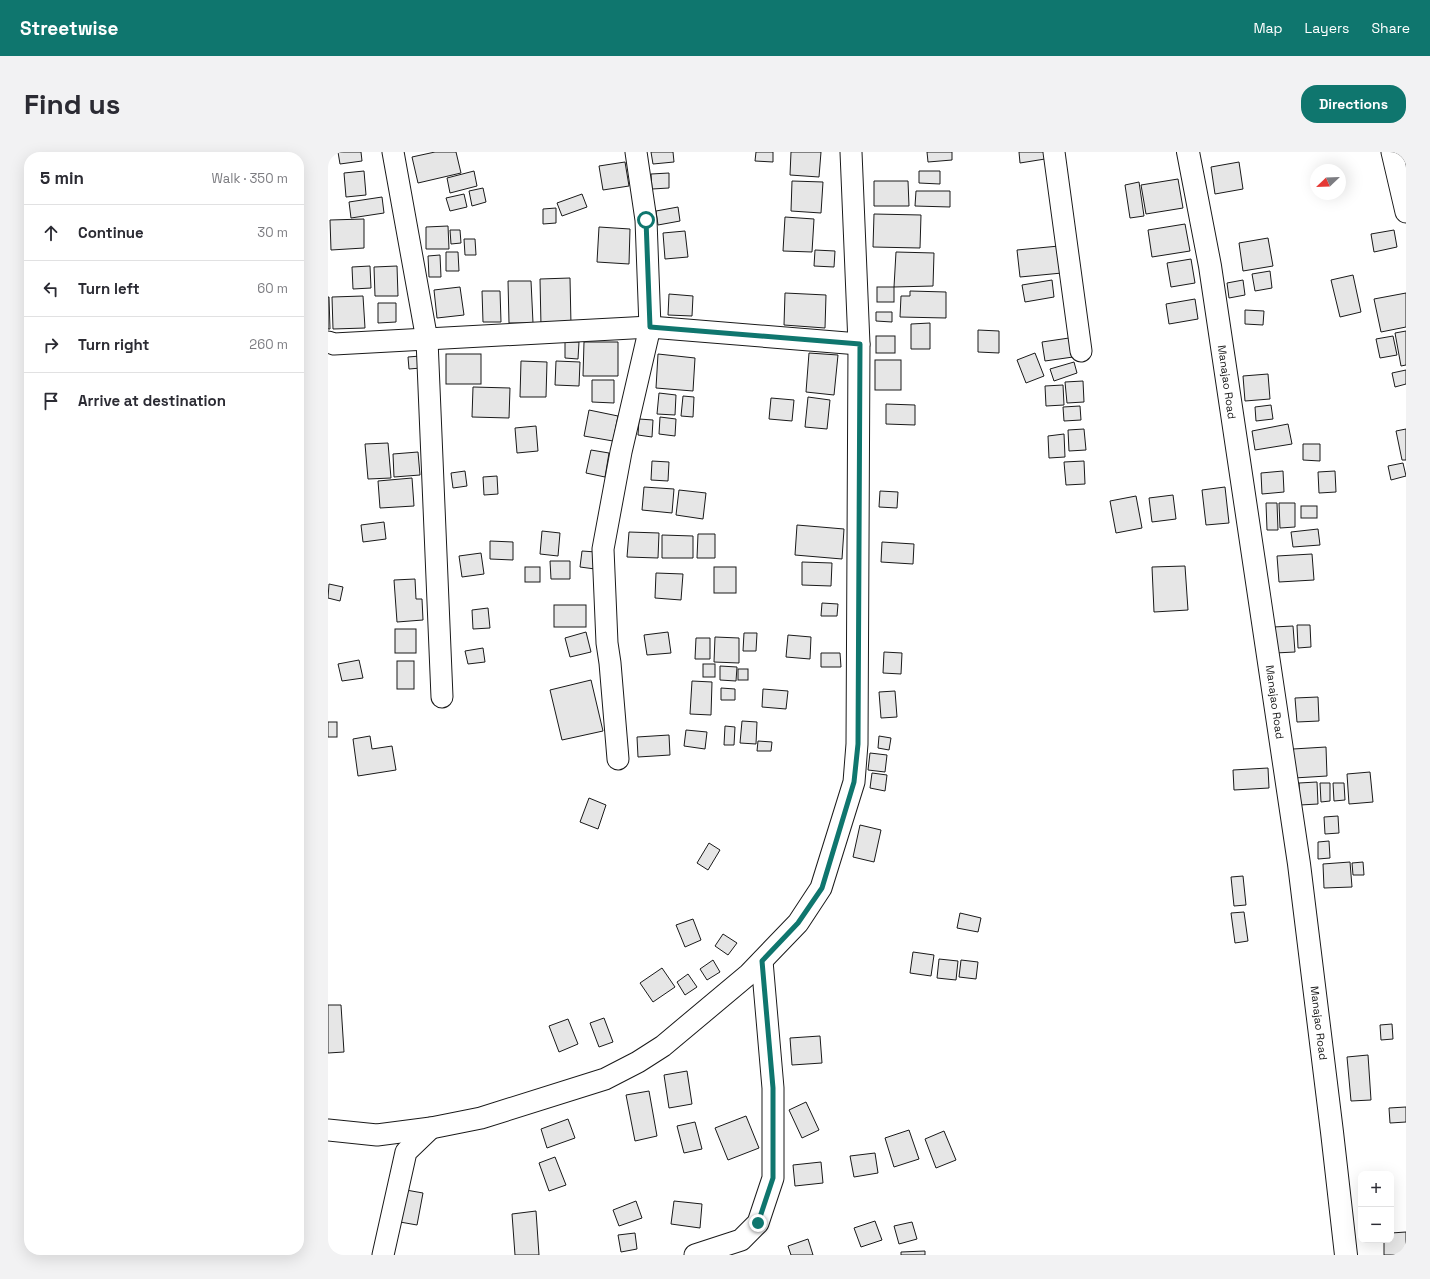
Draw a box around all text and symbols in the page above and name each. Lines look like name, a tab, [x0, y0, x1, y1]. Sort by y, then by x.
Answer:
text: Streetwise	[20, 16, 119, 41]
text: Map	[1253, 19, 1283, 37]
text: Layers	[1305, 19, 1349, 37]
text: Share	[1371, 19, 1410, 37]
button: Directions	[1301, 85, 1406, 123]
text: Find us	[24, 86, 121, 122]
north arrow	[1310, 164, 1346, 200]
text: 5 min	[40, 167, 84, 189]
text: Walk · 350 m	[211, 170, 288, 187]
route start	[637, 211, 655, 229]
icon: ahead	[40, 222, 62, 244]
text: Continue	[78, 223, 144, 242]
text: 30 m	[257, 224, 288, 241]
icon: left	[40, 278, 62, 300]
text: Turn left	[78, 279, 140, 298]
text: 60 m	[257, 280, 288, 297]
icon: right	[40, 334, 62, 356]
text: Turn right	[78, 335, 149, 354]
text: 260 m	[249, 336, 288, 353]
street label: Manajao Road	[1215, 344, 1239, 420]
icon: arrive	[40, 390, 62, 412]
text: Arrive at destination	[78, 391, 226, 410]
street label: Manajao Road	[1263, 664, 1287, 740]
street label: Manajao Road	[1308, 985, 1330, 1061]
map controls	[1358, 1171, 1394, 1243]
button: +	[1358, 1171, 1394, 1207]
button: −	[1358, 1207, 1394, 1243]
route end	[749, 1214, 767, 1232]

